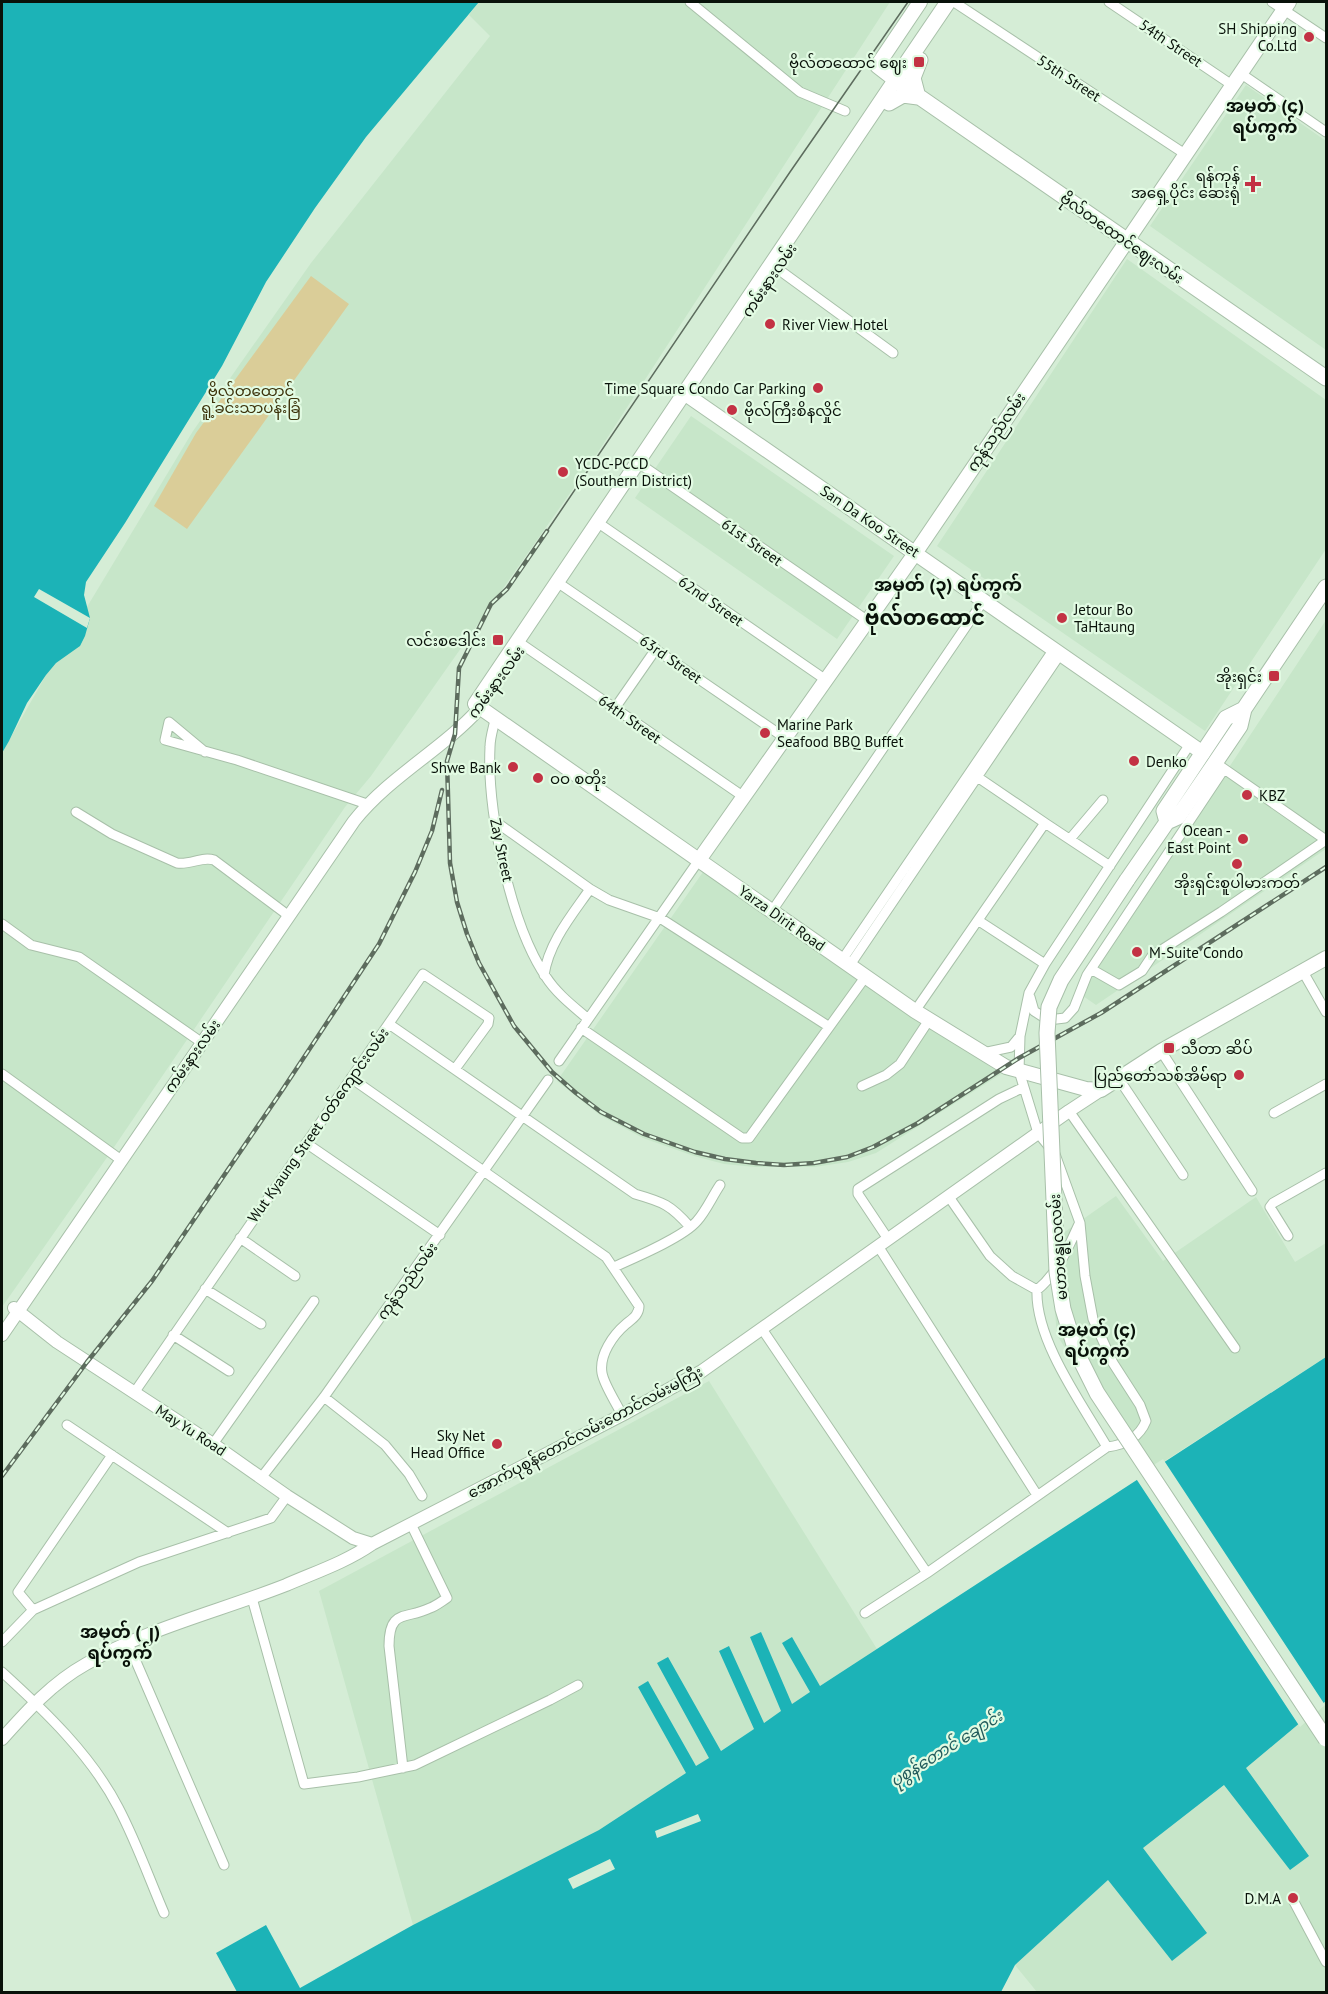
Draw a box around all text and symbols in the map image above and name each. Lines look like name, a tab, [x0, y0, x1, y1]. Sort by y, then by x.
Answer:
street label: 54th Street	[1136, 15, 1206, 71]
place label: SH Shipping Co.Ltd	[1218, 19, 1297, 55]
marker: SH Shipping Co.Ltd	[1302, 30, 1316, 44]
street label: 55th Street	[1034, 50, 1104, 106]
place label: ဗိုလ်တထောင် ဈေး	[789, 53, 907, 75]
marker: ဗိုလ်တထောင် ဈေး	[912, 55, 926, 69]
district label: အမှတ် (၄) ရပ်ကွက်	[1226, 94, 1304, 141]
place label: ရန်ကုန် အရှေ့ပိုင်း ဆေးရုံ	[1131, 166, 1240, 205]
marker: ရန်ကုန် အရှေ့ပိုင်း ဆေးရုံ	[1244, 175, 1262, 193]
street label: ဗိုလ်တထောင်ဈေးလမ်း	[1055, 188, 1187, 290]
street label: ကမ်းနားလမ်း	[737, 239, 803, 322]
place label: River View Hotel	[782, 315, 889, 334]
marker: River View Hotel	[763, 317, 777, 331]
place label: Time Square Condo Car Parking	[604, 379, 806, 398]
park label: ဗိုလ်တထောင် ရူ့ခင်းသာပန်းခြံ	[201, 381, 301, 420]
marker: Time Square Condo Car Parking	[811, 381, 825, 395]
street label: ကုန်သည်လမ်း	[963, 389, 1032, 477]
place label: ဗိုလ်ကြီးစိနလှိုင်	[744, 401, 842, 423]
marker: ဗိုလ်ကြီးစိနလှိုင်	[725, 403, 739, 417]
place label: YCDC-PCCD (Southern District)	[575, 454, 692, 490]
marker: YCDC-PCCD (Southern District)	[556, 465, 570, 479]
street label: San Da Koo Street	[817, 481, 923, 561]
street label: 61st Street	[718, 514, 786, 570]
street label: 62nd Street	[675, 572, 747, 630]
district label: အမှတ် (၃) ရပ်ကွက်	[874, 573, 1022, 599]
place label: Jetour Bo TaHtaung	[1073, 600, 1135, 636]
district label: ဗိုလ်တထောင်	[865, 602, 985, 635]
marker: Jetour Bo TaHtaung	[1055, 611, 1069, 625]
place label: လင်းစဒေါင်း	[406, 631, 486, 650]
street label: 63rd Street	[636, 631, 706, 687]
marker: လင်းစဒေါင်း	[491, 633, 505, 647]
street label: ကမ်းနားလမ်း	[463, 642, 531, 724]
place label: အိုးရှင်း	[1216, 667, 1262, 689]
marker: အိုးရှင်း	[1267, 669, 1281, 683]
street label: 64th Street	[595, 691, 665, 747]
place label: Marine Park Seafood BBQ Buffet	[777, 715, 904, 751]
marker: Marine Park Seafood BBQ Buffet	[758, 726, 772, 740]
place label: Denko	[1146, 752, 1187, 771]
marker: Denko	[1127, 754, 1141, 768]
place label: Shwe Bank	[431, 758, 502, 777]
marker: Shwe Bank	[506, 760, 520, 774]
place label: ဝဝ စတိုး	[550, 769, 606, 791]
marker: ဝဝ စတိုး	[531, 771, 545, 785]
place label: KBZ	[1259, 786, 1285, 805]
marker: KBZ	[1240, 788, 1254, 802]
street label: Zay Street	[486, 817, 518, 883]
place label: Ocean - East Point	[1167, 821, 1231, 857]
marker: Ocean - East Point	[1236, 832, 1250, 846]
marker: အိုးရှင်းစူပါမားကတ်	[1230, 857, 1244, 871]
place label: အိုးရှင်းစူပါမားကတ်	[1174, 873, 1300, 895]
street label: Yarza Dirit Road	[735, 881, 829, 955]
place label: M-Suite Condo	[1149, 943, 1243, 962]
marker: M-Suite Condo	[1130, 945, 1144, 959]
street label: ကမ်းနားလမ်း	[160, 1016, 227, 1098]
street label: Wut Kyaung Street ဝတ်ကျောင်းလမ်း	[243, 1024, 395, 1228]
place label: သီတာ ဆိပ်	[1181, 1039, 1253, 1058]
marker: သီတာ ဆိပ်	[1162, 1041, 1176, 1055]
place label: ပြည်တော်သစ်အိမ််ရာ	[1093, 1066, 1227, 1088]
marker: ပြည်တော်သစ်အိမ််ရာ	[1232, 1068, 1246, 1082]
street label: မဟာဗန္ဓုလလမ်း	[1045, 1193, 1075, 1301]
street label: ကုန်သည်လမ်း	[373, 1239, 444, 1325]
district label: အမှတ် (၄) ရပ်ကွက်	[1058, 1318, 1136, 1365]
street label: အောက်ပုစွန်တောင်လမ်းတောင်လမ်းမကြီး	[464, 1362, 707, 1505]
street label: May Yu Road	[152, 1400, 230, 1460]
place label: Sky Net Head Office	[411, 1426, 485, 1462]
marker: Sky Net Head Office	[490, 1437, 504, 1451]
district label: အမှတ် (၂) ရပ်ကွက်	[80, 1620, 160, 1667]
water label: ပုစွန်တောင် ချောင်း	[886, 1704, 1009, 1794]
place label: D.M.A	[1245, 1889, 1281, 1908]
marker: D.M.A	[1286, 1891, 1300, 1905]

